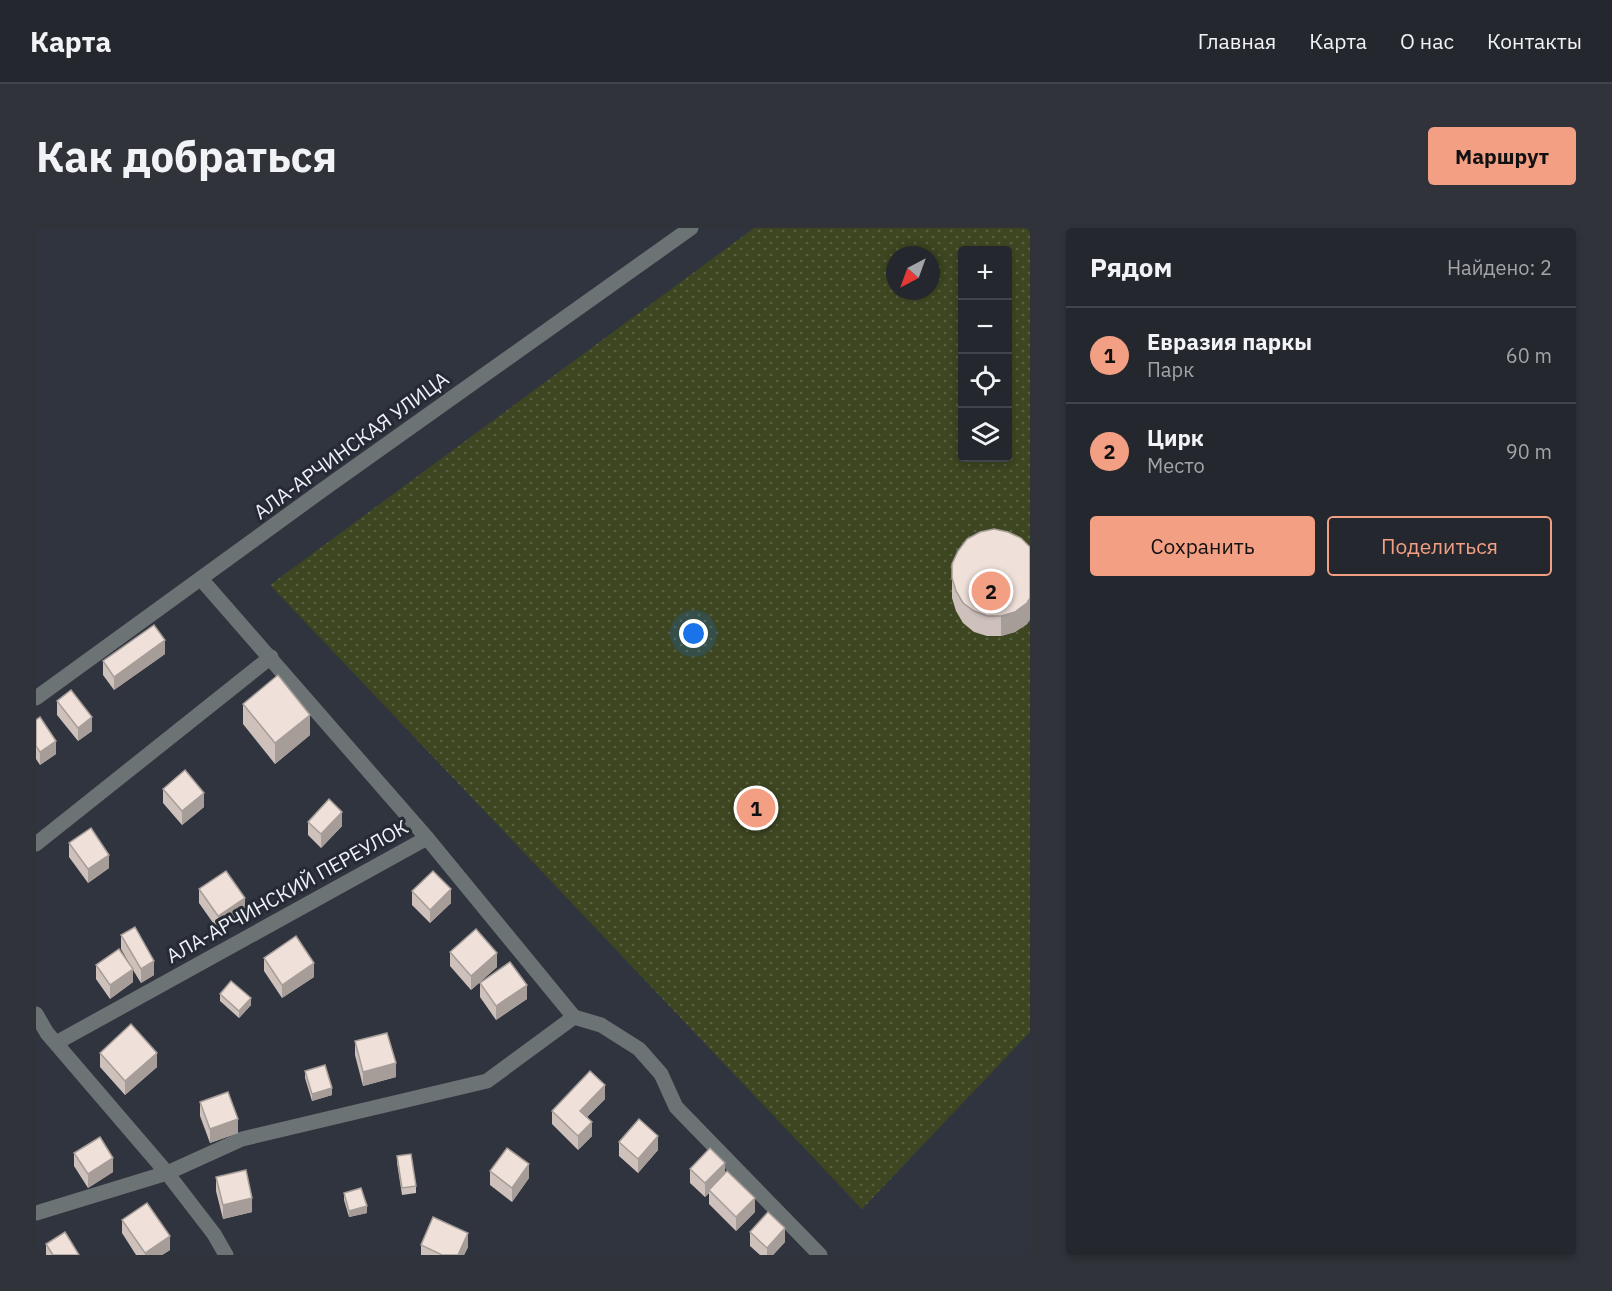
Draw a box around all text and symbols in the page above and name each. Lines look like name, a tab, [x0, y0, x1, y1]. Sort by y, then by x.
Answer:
text: Карта	[30, 23, 111, 60]
text: Главная	[1198, 27, 1276, 55]
text: Карта	[1309, 27, 1367, 55]
text: О нас	[1400, 27, 1454, 55]
text: Контакты	[1487, 27, 1582, 55]
button: Маршрут	[1428, 127, 1576, 185]
text: Как добраться	[36, 129, 337, 184]
north arrow	[886, 246, 940, 300]
map controls	[958, 246, 1012, 462]
button: +	[958, 246, 1012, 300]
text: Рядом	[1090, 250, 1172, 284]
text: Найдено: 2	[1447, 254, 1552, 281]
button: −	[958, 300, 1012, 354]
text: Евразия паркы	[1147, 327, 1312, 356]
text: 1	[1104, 342, 1116, 369]
text: 60 m	[1506, 342, 1552, 369]
button: locate	[958, 354, 1012, 408]
text: Парк	[1147, 356, 1194, 383]
street label: АЛА-АРЧИНСКАЯ УЛИЦА	[248, 365, 454, 525]
button: layers	[958, 408, 1012, 462]
text: Цирк	[1147, 423, 1204, 452]
text: 2	[1104, 438, 1116, 465]
text: 90 m	[1506, 438, 1552, 465]
text: Место	[1147, 452, 1205, 479]
button: Сохранить	[1090, 516, 1315, 576]
button: Поделиться	[1327, 516, 1552, 576]
pin: 2	[972, 568, 1010, 614]
your location	[679, 619, 708, 648]
pin: 1	[736, 786, 776, 830]
street label: АЛА-АРЧИНСКИЙ ПЕРЕУЛОК	[161, 813, 413, 969]

